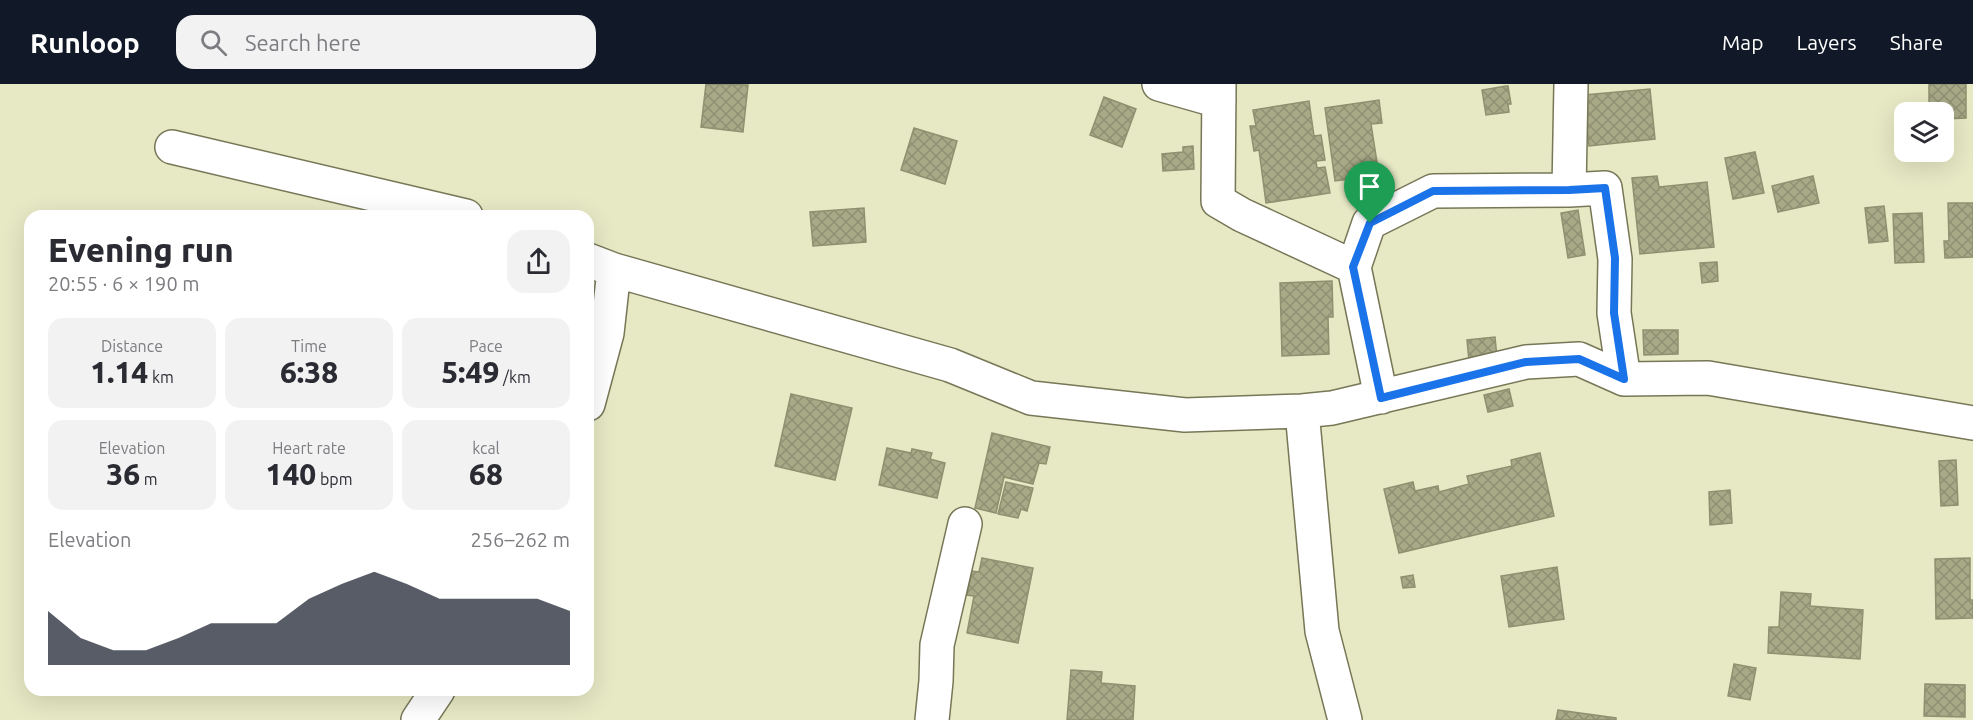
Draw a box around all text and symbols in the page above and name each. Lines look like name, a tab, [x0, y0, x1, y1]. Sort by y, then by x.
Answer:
search box	[176, 15, 596, 69]
icon: search	[197, 26, 230, 59]
text: Runloop	[30, 27, 140, 58]
text: Search here	[245, 30, 361, 55]
text: Map	[1722, 30, 1763, 54]
text: Layers	[1796, 30, 1857, 54]
text: Share	[1890, 30, 1943, 54]
map controls	[1894, 102, 1954, 162]
button: layers	[1894, 102, 1954, 162]
pin	[1344, 161, 1395, 223]
icon: arrive	[1353, 170, 1386, 203]
button: share	[507, 230, 570, 293]
text: Evening run	[48, 231, 234, 268]
text: 20:55 · 6 × 190 m	[48, 272, 200, 295]
text: Distance	[101, 337, 163, 355]
text: Time	[291, 337, 327, 355]
text: Pace	[469, 337, 503, 355]
text: 1.14	[90, 355, 148, 389]
text: 6:38	[280, 355, 338, 389]
text: 5:49	[441, 355, 499, 389]
text: km	[148, 368, 174, 386]
text: /km	[499, 368, 531, 386]
text: Elevation	[99, 439, 165, 457]
text: Heart rate	[272, 439, 346, 457]
text: kcal	[472, 439, 500, 457]
text: 36	[106, 457, 140, 491]
text: 140	[266, 457, 316, 491]
text: 68	[469, 457, 503, 491]
text: m	[140, 470, 158, 488]
text: bpm	[316, 470, 352, 488]
text: Elevation	[48, 528, 131, 551]
text: 256–262 m	[471, 528, 570, 551]

